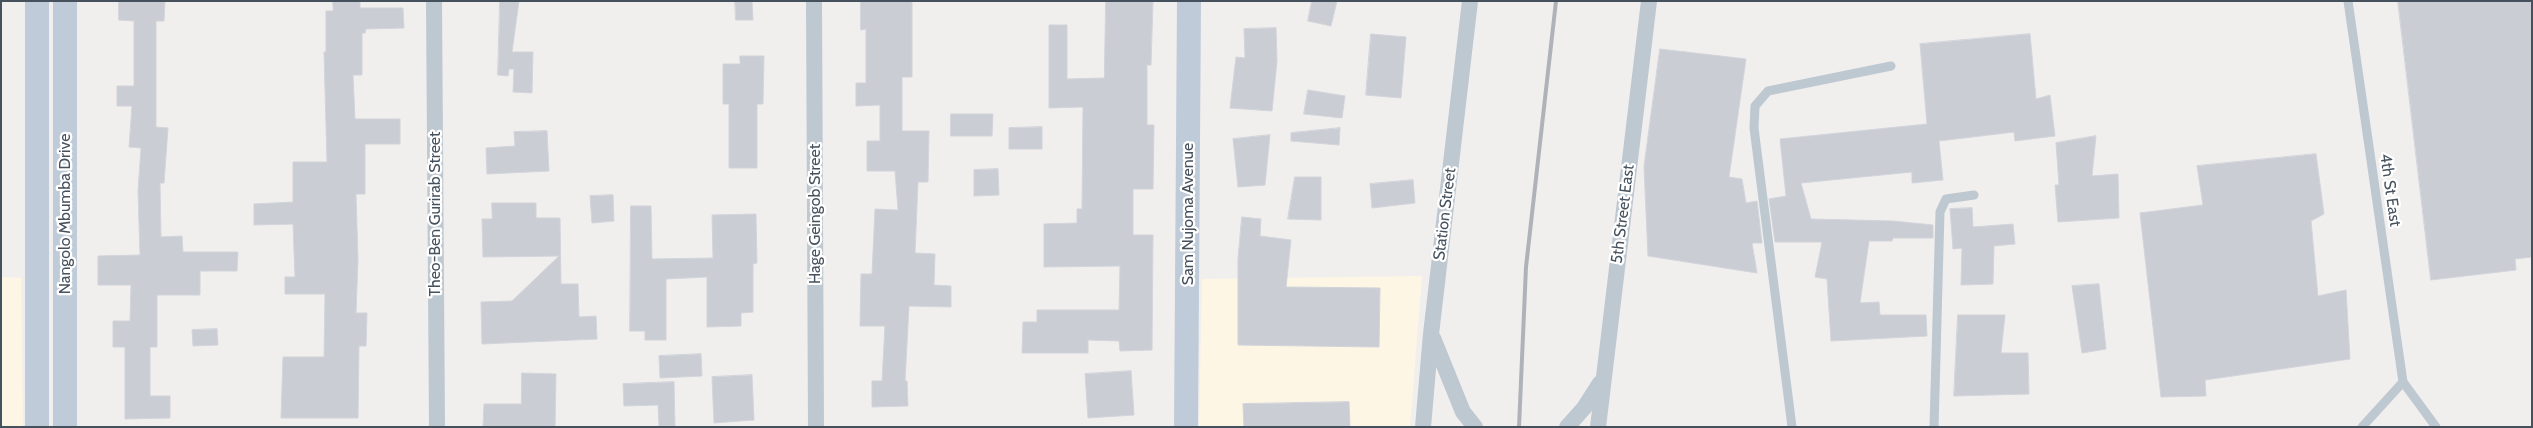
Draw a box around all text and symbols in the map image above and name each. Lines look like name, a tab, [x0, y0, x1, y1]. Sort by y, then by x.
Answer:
street label: Theo-Ben Gurirab Street	[425, 132, 445, 296]
street label: Nangolo Mbumba Drive	[55, 134, 75, 294]
street label: Sam Nujoma Avenue	[1178, 143, 1198, 285]
street label: Hage Geingob Street	[805, 144, 825, 284]
street label: 4th St East	[2375, 152, 2405, 228]
street label: 5th Street East	[1607, 163, 1639, 265]
street label: Station Street	[1430, 167, 1460, 261]

